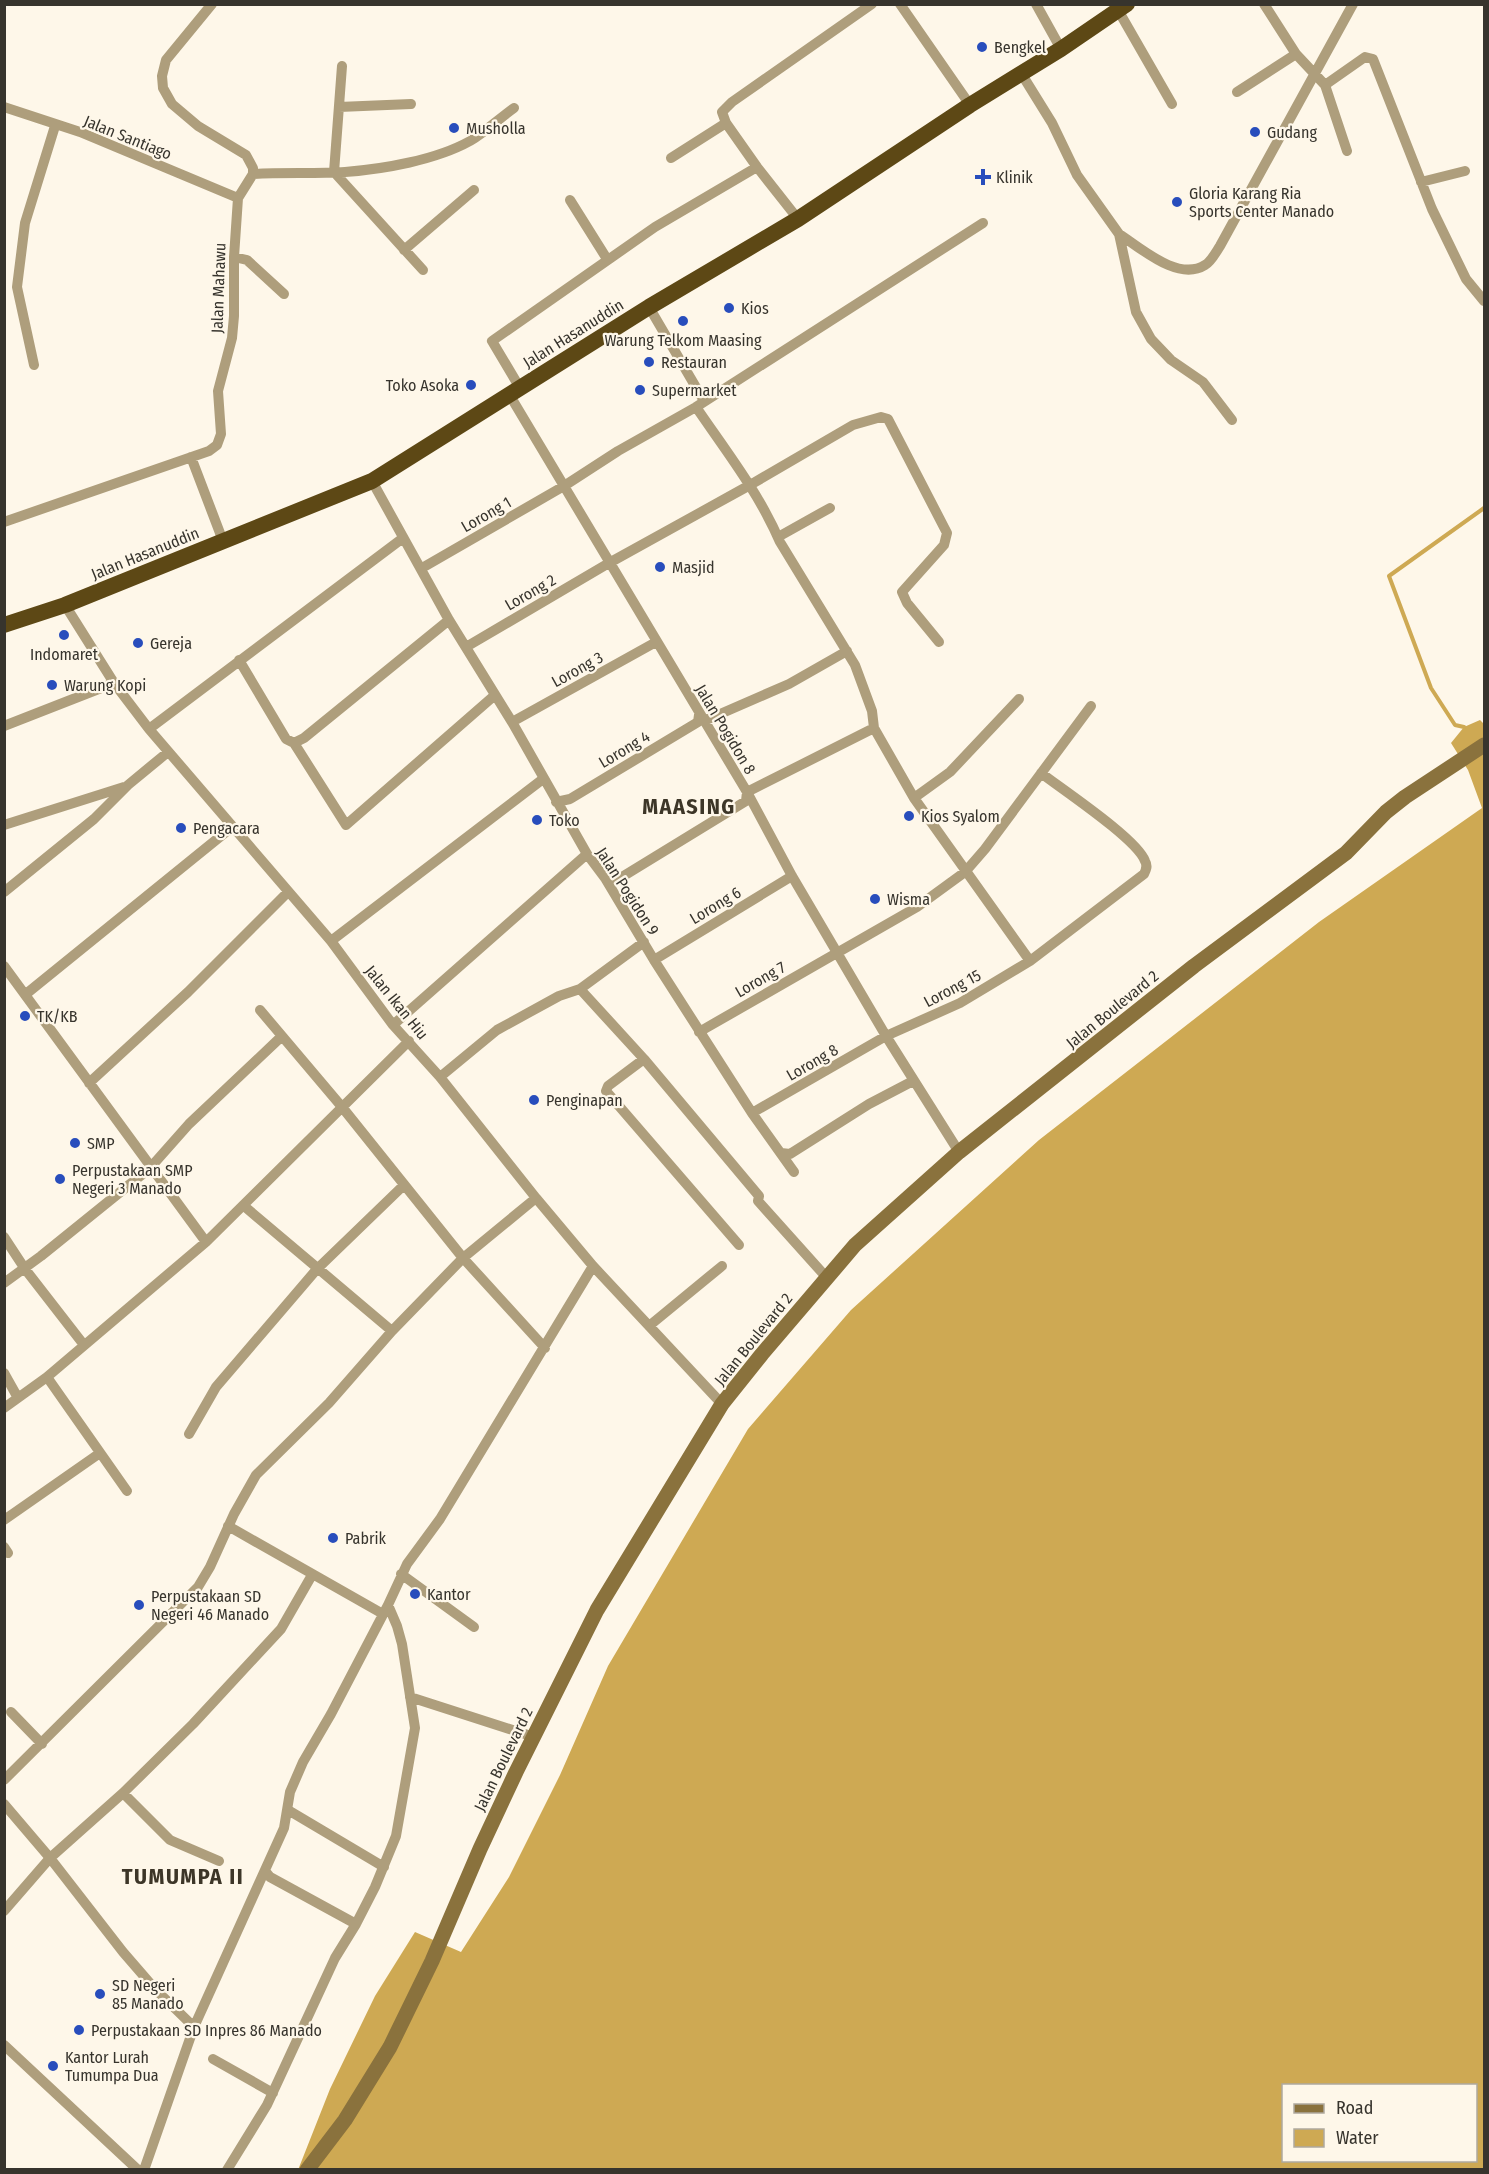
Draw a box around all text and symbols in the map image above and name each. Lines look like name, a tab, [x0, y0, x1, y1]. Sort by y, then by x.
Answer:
place label: Bengkel	[994, 38, 1046, 57]
marker: Bengkel	[975, 40, 989, 54]
street label: Jalan Santiago	[81, 111, 175, 164]
place label: Musholla	[466, 119, 526, 138]
marker: Musholla	[447, 121, 461, 135]
place label: Gudang	[1267, 123, 1317, 142]
marker: Gudang	[1248, 125, 1262, 139]
marker: Klinik	[974, 168, 992, 186]
place label: Klinik	[996, 168, 1033, 187]
place label: Gloria Karang Ria Sports Center Manado	[1189, 184, 1334, 221]
marker: Gloria Karang Ria Sports Center Manado	[1170, 195, 1184, 209]
street label: Jalan Mahawu	[207, 242, 230, 334]
street label: Jalan Hasanuddin	[520, 295, 627, 372]
place label: Kios	[741, 299, 769, 318]
marker: Kios	[722, 301, 736, 315]
marker: Warung Telkom Maasing	[676, 314, 690, 328]
place label: Warung Telkom Maasing	[604, 331, 762, 350]
place label: Restauran	[661, 353, 727, 372]
marker: Restauran	[642, 355, 656, 369]
place label: Toko Asoka	[386, 376, 459, 395]
marker: Toko Asoka	[464, 378, 478, 392]
place label: Supermarket	[652, 381, 737, 400]
marker: Supermarket	[633, 383, 647, 397]
street label: Lorong 1	[458, 493, 515, 536]
street label: Jalan Hasanuddin	[88, 523, 202, 584]
place label: Masjid	[672, 558, 715, 577]
marker: Masjid	[653, 560, 667, 574]
street label: Lorong 2	[501, 570, 559, 615]
marker: Indomaret	[57, 628, 71, 642]
place label: Gereja	[150, 634, 192, 653]
marker: Gereja	[131, 636, 145, 650]
place label: Indomaret	[30, 645, 99, 664]
street label: Lorong 3	[548, 648, 606, 691]
place label: Warung Kopi	[64, 676, 146, 695]
marker: Warung Kopi	[45, 678, 59, 692]
street label: Jalan Pogidon 8	[691, 681, 760, 778]
street label: Lorong 4	[595, 727, 653, 772]
district label: MAASING	[642, 793, 736, 820]
place label: Kios Syalom	[921, 807, 1000, 826]
marker: Kios Syalom	[902, 809, 916, 823]
place label: Toko	[549, 811, 580, 830]
marker: Toko	[530, 813, 544, 827]
place label: Pengacara	[193, 819, 260, 838]
marker: Pengacara	[174, 821, 188, 835]
street label: Jalan Pogidon 9	[592, 844, 663, 939]
street label: Lorong 6	[686, 883, 744, 928]
place label: Wisma	[887, 890, 930, 909]
marker: Wisma	[868, 892, 882, 906]
street label: Lorong 7	[732, 957, 789, 1001]
street label: Jalan Ikan Hiu	[361, 961, 432, 1043]
street label: Lorong 15	[920, 965, 984, 1011]
street label: Jalan Boulevard 2	[1062, 966, 1162, 1052]
place label: TK/KB	[37, 1007, 78, 1026]
marker: TK/KB	[18, 1009, 32, 1023]
street label: Lorong 8	[783, 1040, 841, 1085]
place label: Penginapan	[546, 1091, 623, 1110]
marker: Penginapan	[527, 1093, 541, 1107]
place label: SMP	[87, 1134, 115, 1153]
marker: SMP	[68, 1136, 82, 1150]
place label: Perpustakaan SMP Negeri 3 Manado	[72, 1161, 193, 1198]
marker: Perpustakaan SMP Negeri 3 Manado	[53, 1172, 67, 1186]
street label: Jalan Boulevard 2	[710, 1289, 796, 1389]
place label: Pabrik	[345, 1529, 387, 1548]
marker: Pabrik	[326, 1531, 340, 1545]
place label: Kantor	[427, 1585, 471, 1604]
place label: Perpustakaan SD Negeri 46 Manado	[151, 1587, 269, 1624]
marker: Kantor	[408, 1587, 422, 1601]
marker: Perpustakaan SD Negeri 46 Manado	[132, 1598, 146, 1612]
street label: Jalan Boulevard 2	[470, 1704, 537, 1814]
district label: TUMUMPA II	[122, 1863, 244, 1890]
place label: SD Negeri 85 Manado	[112, 1976, 184, 2013]
marker: SD Negeri 85 Manado	[93, 1987, 107, 2001]
place label: Perpustakaan SD Inpres 86 Manado	[91, 2021, 322, 2040]
marker: Perpustakaan SD Inpres 86 Manado	[72, 2023, 86, 2037]
place label: Kantor Lurah Tumumpa Dua	[65, 2048, 159, 2085]
marker: Kantor Lurah Tumumpa Dua	[46, 2059, 60, 2073]
legend	[1282, 2084, 1477, 2162]
text: Road	[1336, 2097, 1373, 2119]
text: Water	[1336, 2127, 1379, 2149]

